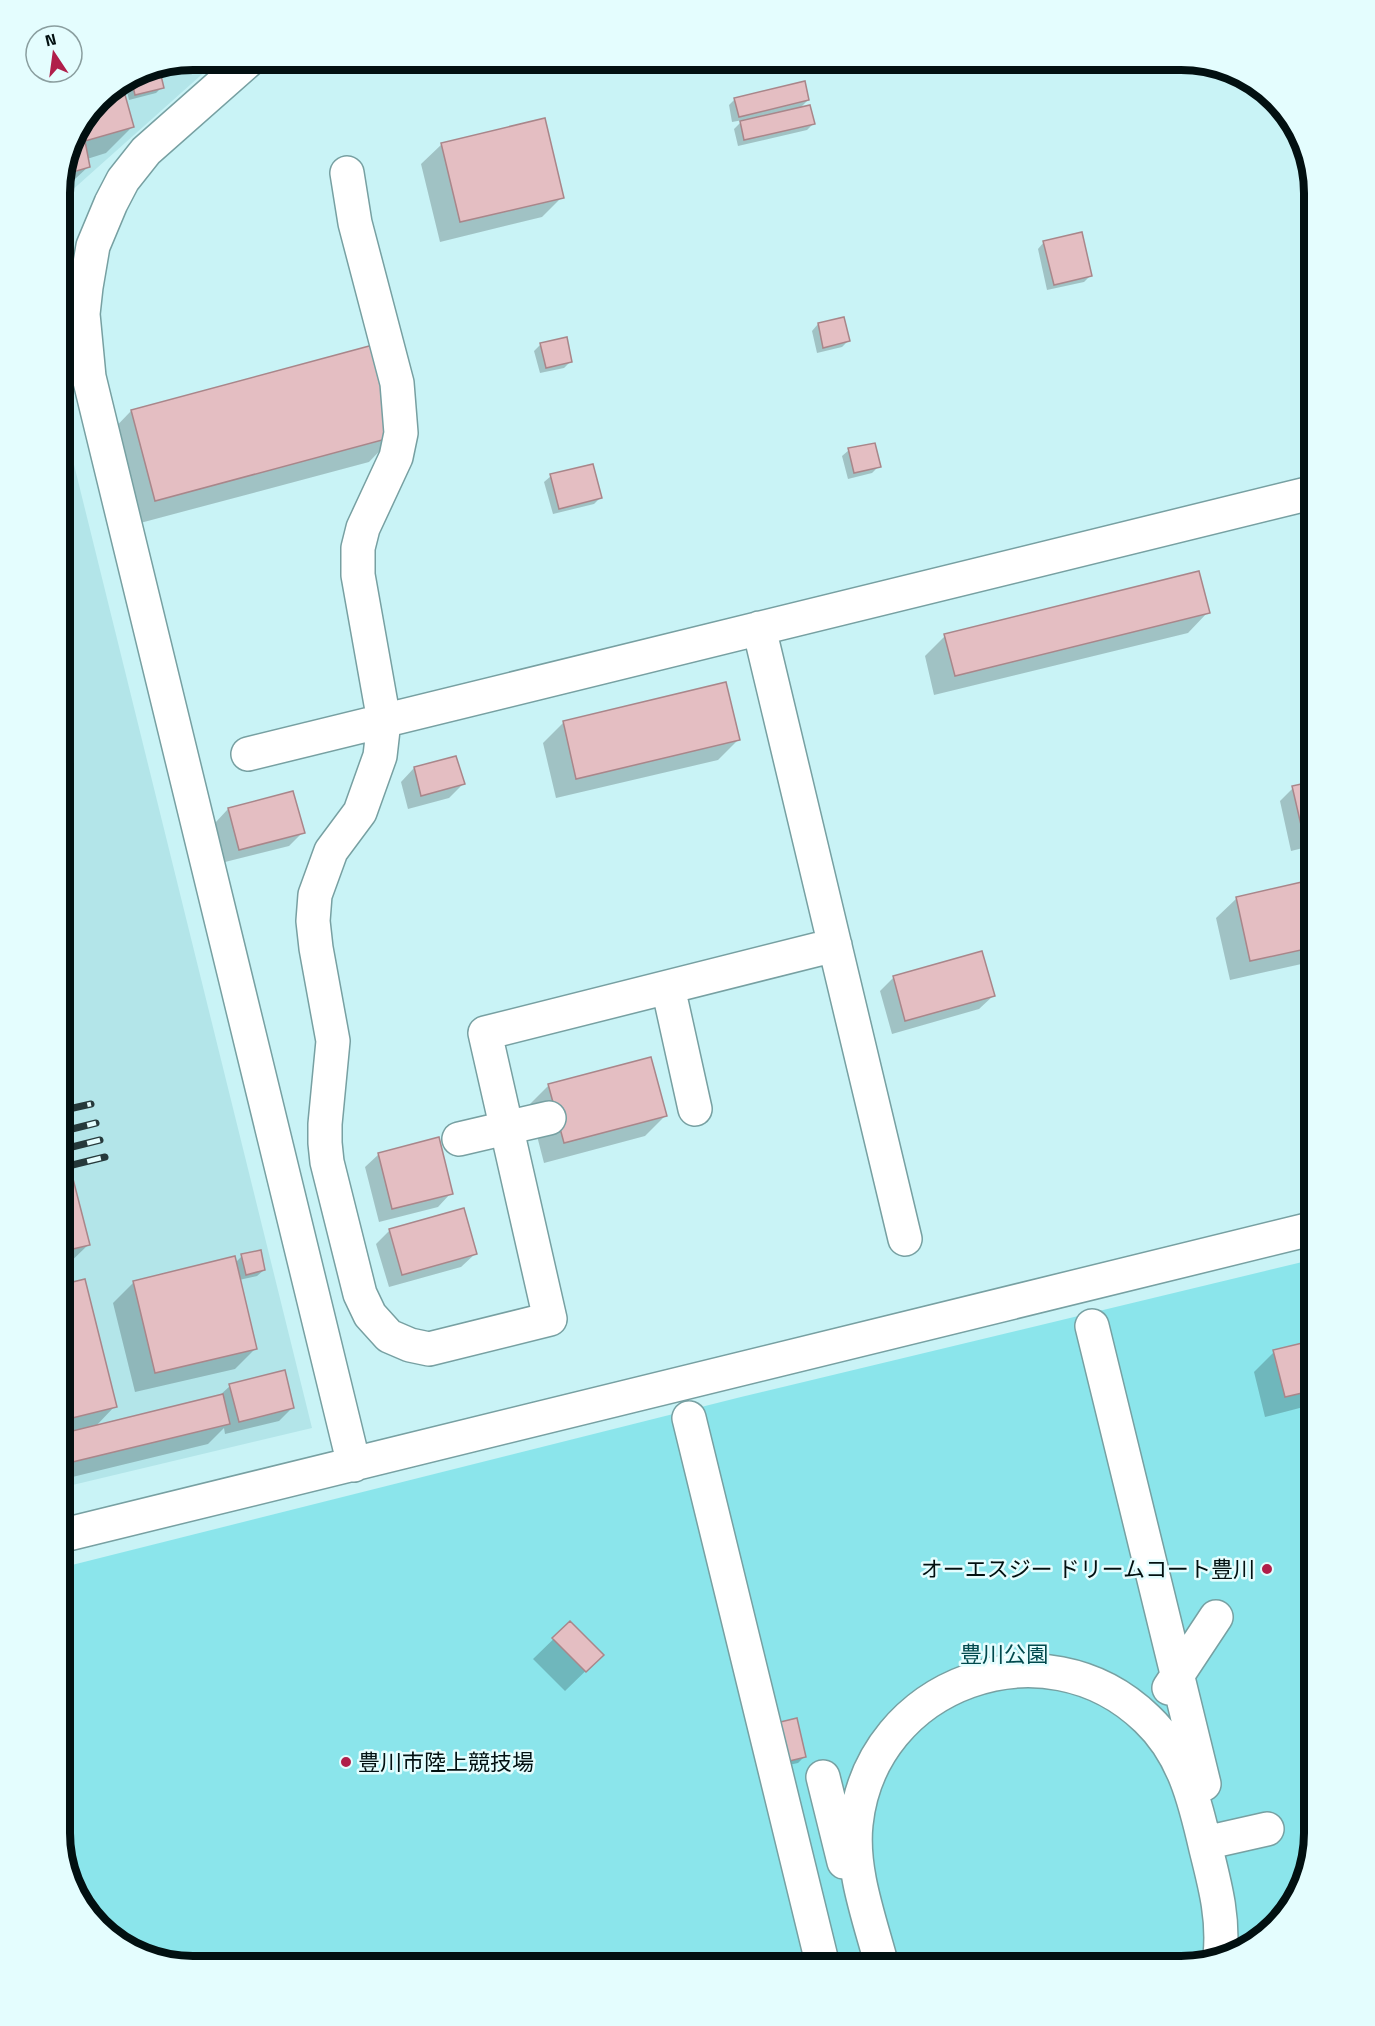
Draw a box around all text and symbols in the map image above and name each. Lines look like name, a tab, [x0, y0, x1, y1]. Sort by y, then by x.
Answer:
north arrow	[24, 24, 84, 84]
text: N	[43, 26, 59, 52]
place label: オーエスジー ドリームコート豊川	[921, 1552, 1255, 1586]
marker: オーエスジー ドリームコート豊川	[1260, 1562, 1274, 1576]
park label: 豊川公園	[960, 1637, 1048, 1671]
place label: 豊川市陸上競技場	[358, 1745, 534, 1779]
marker: 豊川市陸上競技場	[339, 1755, 353, 1769]

